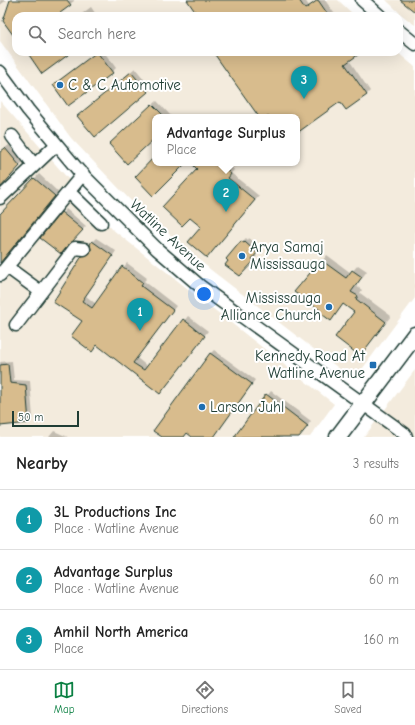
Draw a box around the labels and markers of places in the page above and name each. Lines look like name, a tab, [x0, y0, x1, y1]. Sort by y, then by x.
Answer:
pin: 3	[291, 66, 317, 99]
place label: C & C Automotive	[68, 76, 181, 94]
marker: C & C Automotive	[55, 80, 65, 90]
pin: 2	[213, 179, 239, 212]
place label: Arya Samaj Mississauga	[250, 238, 325, 273]
marker: Arya Samaj Mississauga	[237, 251, 247, 261]
place label: Mississauga Alliance Church	[221, 289, 321, 324]
pin: 1	[127, 298, 153, 331]
marker: Mississauga Alliance Church	[324, 302, 334, 312]
place label: Kennedy Road At Watline Avenue	[255, 347, 366, 382]
marker: Kennedy Road At Watline Avenue	[368, 360, 378, 370]
place label: Larson Juhl	[210, 398, 284, 416]
marker: Larson Juhl	[197, 402, 207, 412]

